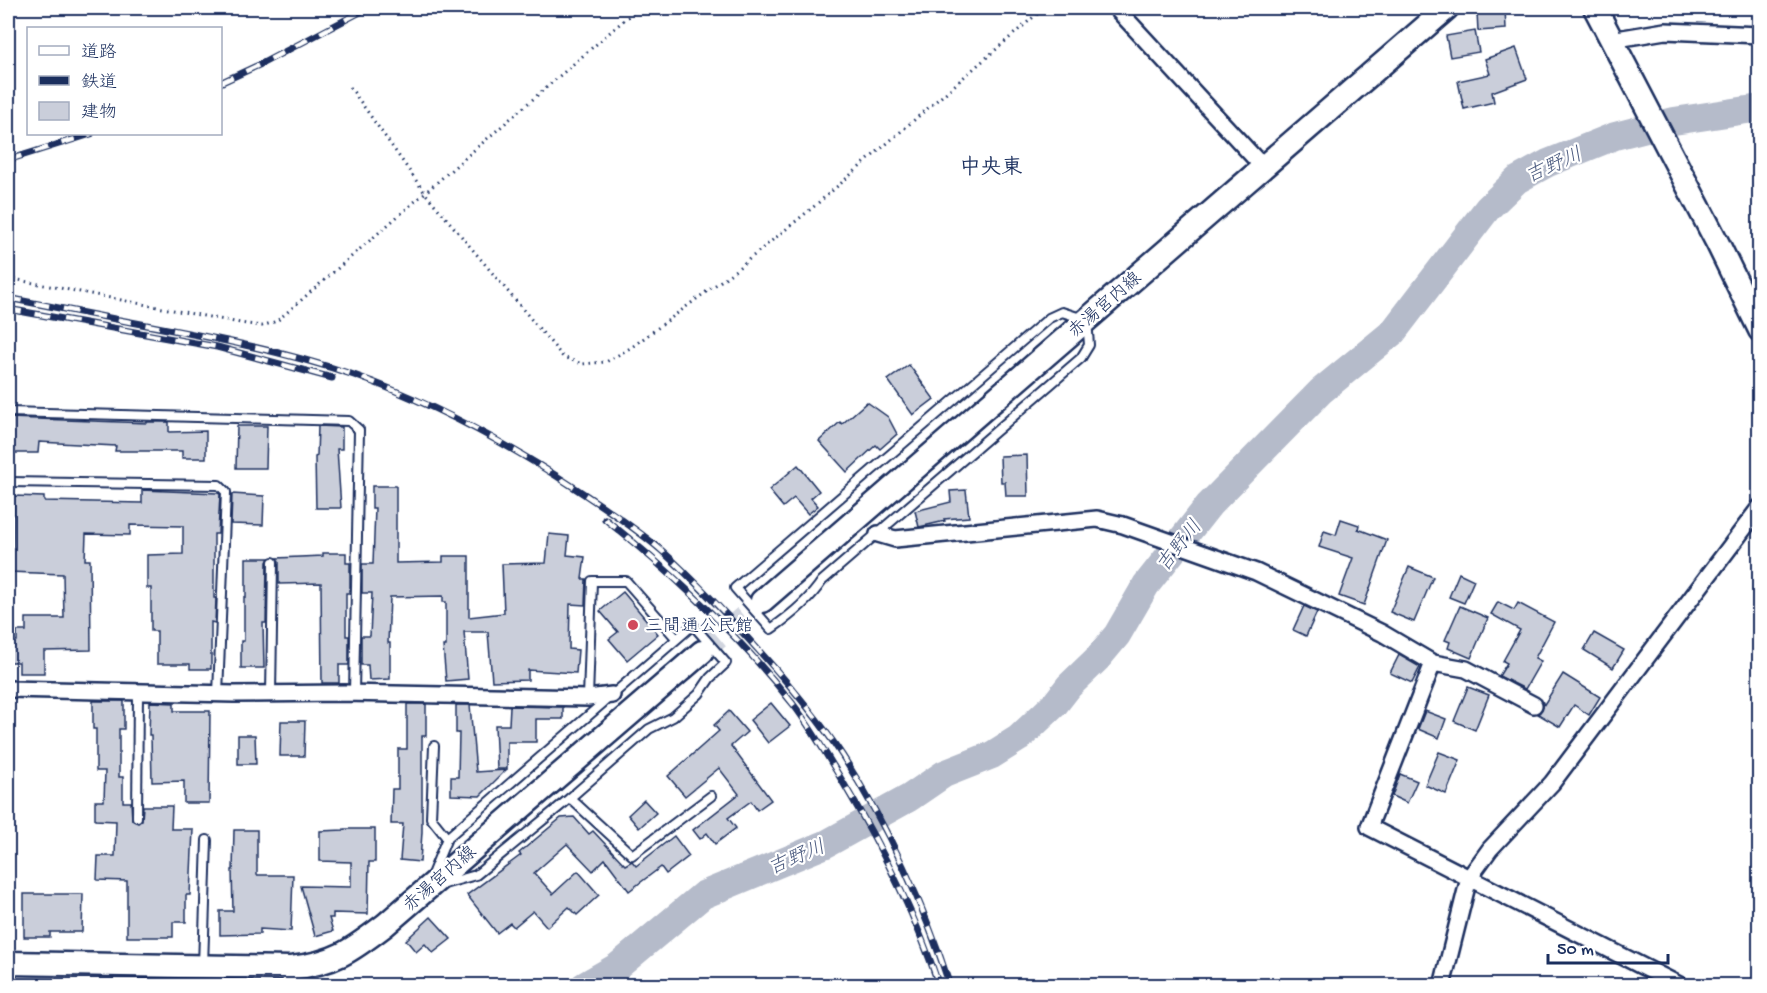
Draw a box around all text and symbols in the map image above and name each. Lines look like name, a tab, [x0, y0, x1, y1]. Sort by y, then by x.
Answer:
legend	[27, 27, 222, 135]
text: 道路	[81, 42, 117, 64]
text: 鉄道	[81, 72, 117, 94]
text: 建物	[81, 102, 117, 124]
water label: 吉野川	[1522, 144, 1587, 190]
district label: 中央東	[960, 155, 1023, 182]
street label: 赤湯宮内線	[1064, 268, 1146, 343]
water label: 吉野川	[1152, 516, 1208, 578]
place label: 三間通公民館	[645, 616, 753, 638]
marker: 三間通公民館	[626, 618, 640, 632]
water label: 吉野川	[765, 836, 829, 882]
street label: 赤湯宮内線	[399, 842, 481, 917]
scale bar	[1548, 927, 1668, 965]
text: 50 m	[1557, 940, 1594, 961]

